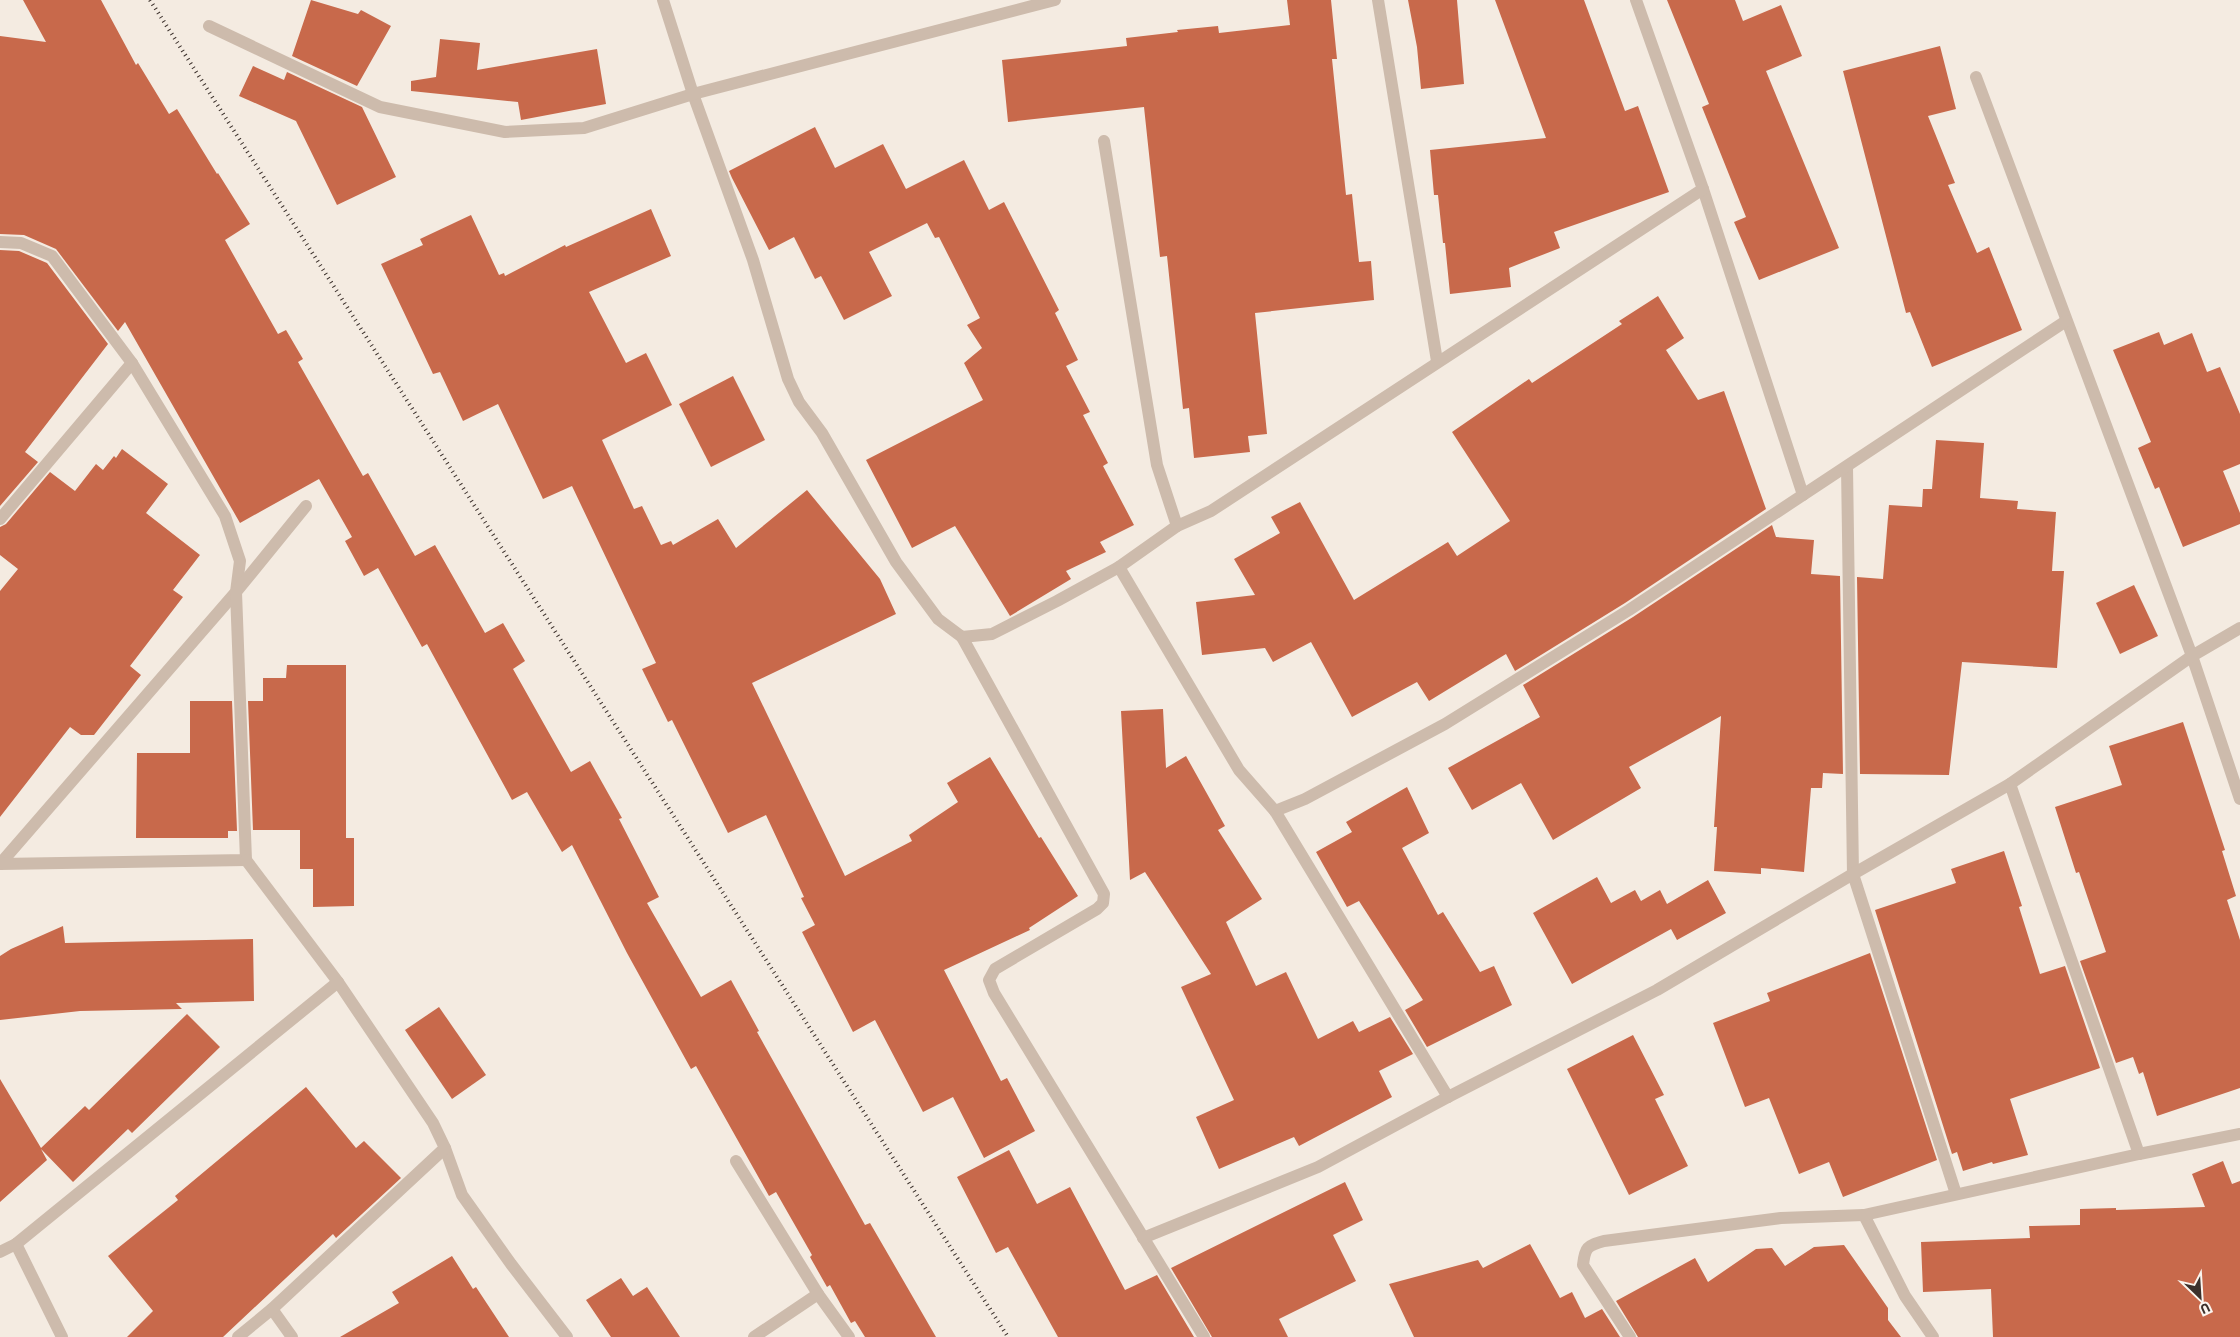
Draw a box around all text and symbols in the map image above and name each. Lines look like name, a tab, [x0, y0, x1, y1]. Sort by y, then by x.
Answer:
north arrow	[2175, 1272, 2225, 1322]
text: U	[2197, 1297, 2214, 1319]

